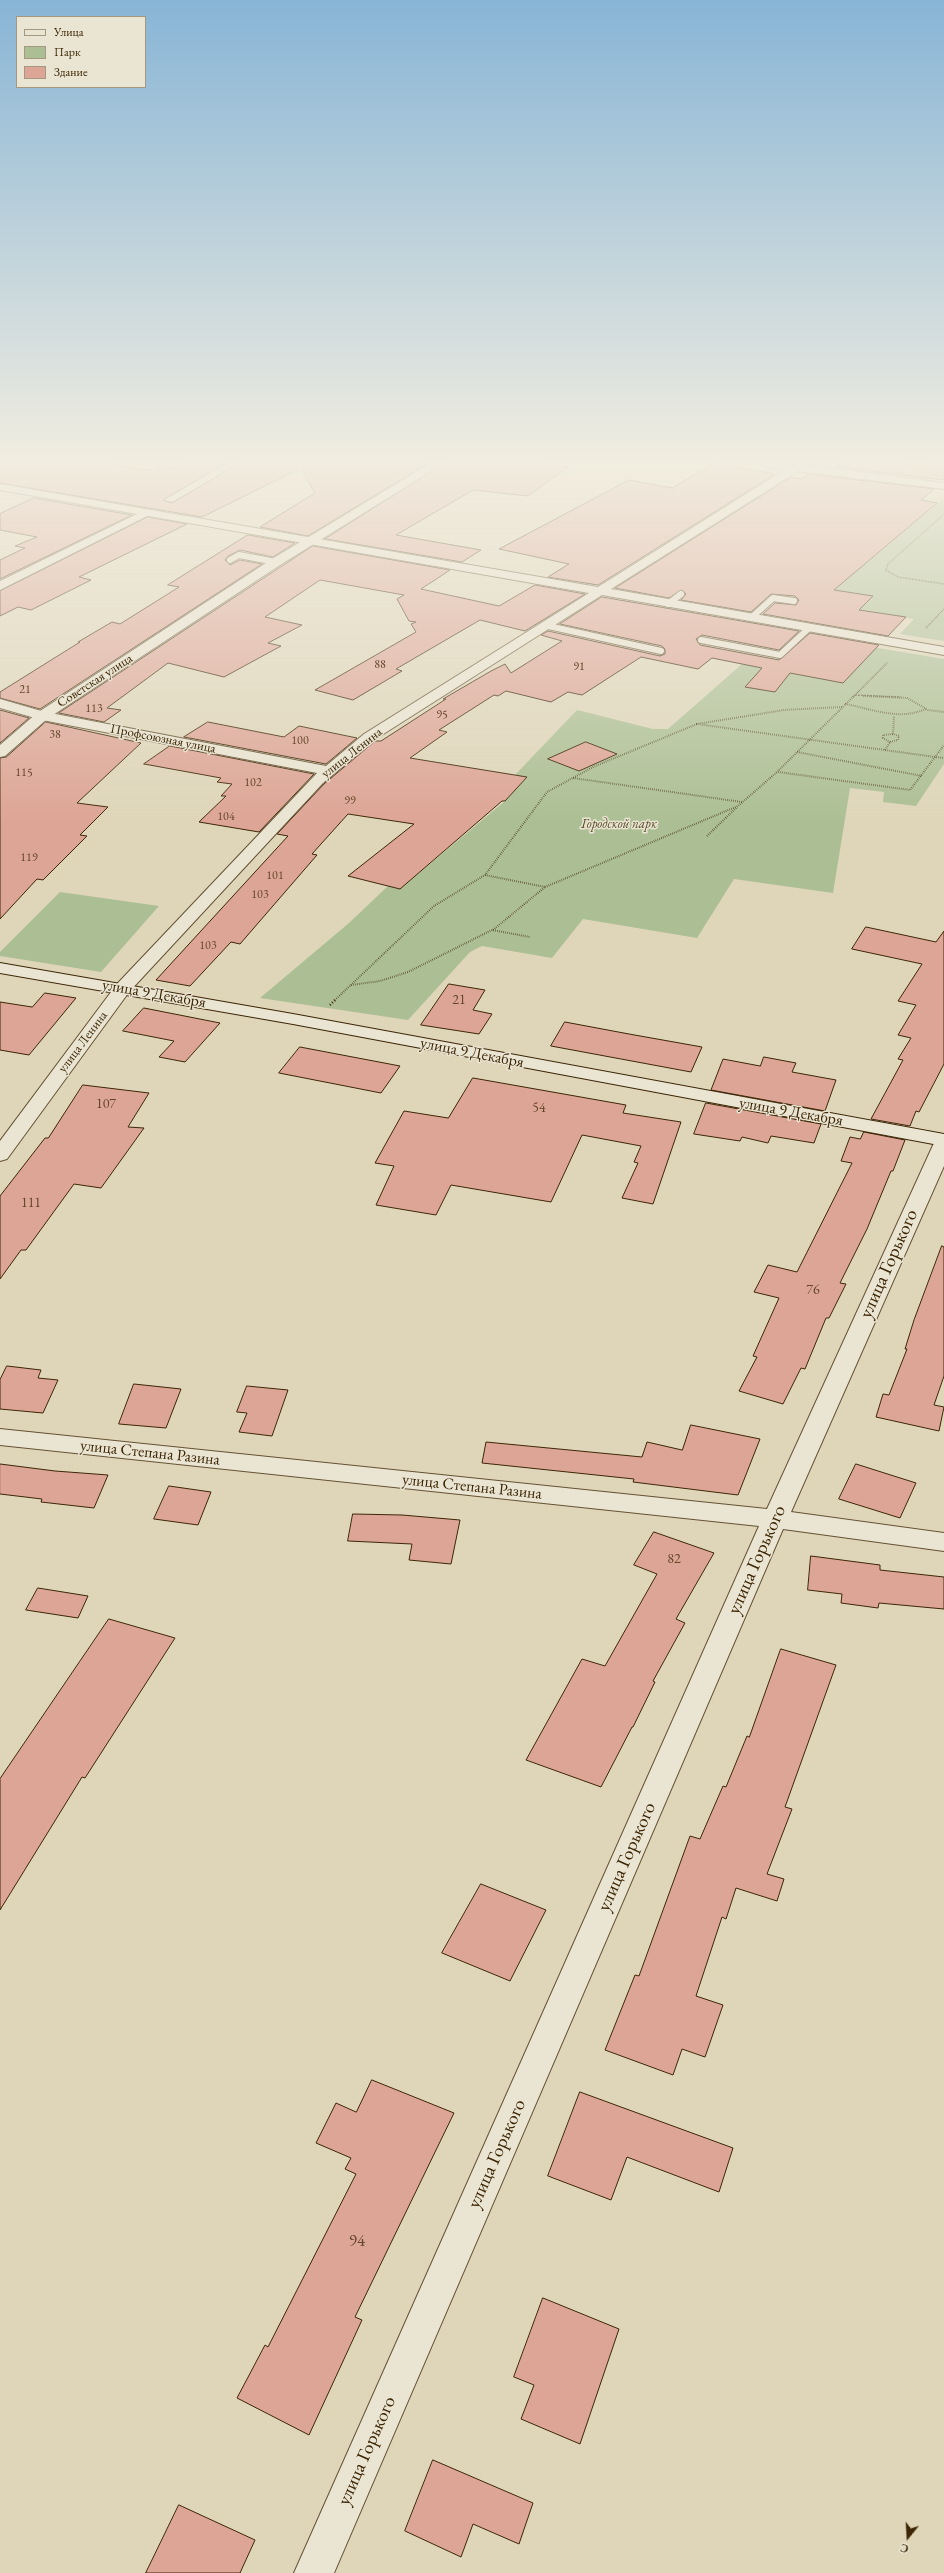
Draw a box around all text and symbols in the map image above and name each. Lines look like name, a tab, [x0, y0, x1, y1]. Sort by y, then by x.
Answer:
legend	[16, 16, 146, 88]
text: Улица	[54, 24, 84, 40]
text: Парк	[54, 44, 81, 60]
text: Здание	[54, 64, 88, 80]
street label: Советская улица	[54, 651, 136, 711]
house number: 88	[374, 658, 386, 672]
house number: 91	[573, 660, 585, 674]
house number: 21	[19, 683, 31, 697]
house number: 113	[85, 702, 103, 716]
house number: 95	[436, 708, 448, 722]
street label: Профсоюзная улица	[109, 721, 217, 757]
street label: улица Ленина	[318, 724, 386, 782]
house number: 38	[49, 728, 61, 742]
house number: 100	[291, 734, 309, 748]
house number: 115	[15, 766, 33, 780]
house number: 102	[244, 776, 262, 790]
house number: 99	[344, 794, 356, 808]
house number: 104	[217, 810, 235, 824]
park label: Городской парк	[581, 816, 657, 832]
house number: 119	[20, 851, 38, 865]
house number: 101	[266, 869, 284, 883]
house number: 103	[251, 888, 269, 902]
house number: 103	[199, 939, 217, 953]
street label: улица 9 Декабря	[100, 975, 208, 1013]
house number: 21	[452, 992, 466, 1008]
street label: улица Ленина	[55, 1008, 111, 1076]
street label: улица 9 Декабря	[418, 1034, 526, 1072]
street label: улица 9 Декабря	[737, 1093, 845, 1131]
house number: 107	[96, 1096, 116, 1112]
house number: 54	[532, 1100, 546, 1116]
house number: 111	[21, 1195, 41, 1211]
street label: улица Горького	[855, 1206, 923, 1322]
house number: 76	[806, 1282, 820, 1298]
street label: улица Степана Разина	[79, 1436, 221, 1470]
street label: улица Степана Разина	[401, 1470, 543, 1504]
street label: улица Горького	[723, 1502, 791, 1618]
house number: 82	[667, 1551, 681, 1567]
street label: улица Горького	[593, 1799, 661, 1915]
street label: улица Горького	[463, 2096, 531, 2212]
house number: 94	[349, 2231, 365, 2251]
street label: улица Горького	[333, 2393, 401, 2509]
north arrow	[888, 2517, 928, 2557]
text: С	[898, 2541, 910, 2556]

